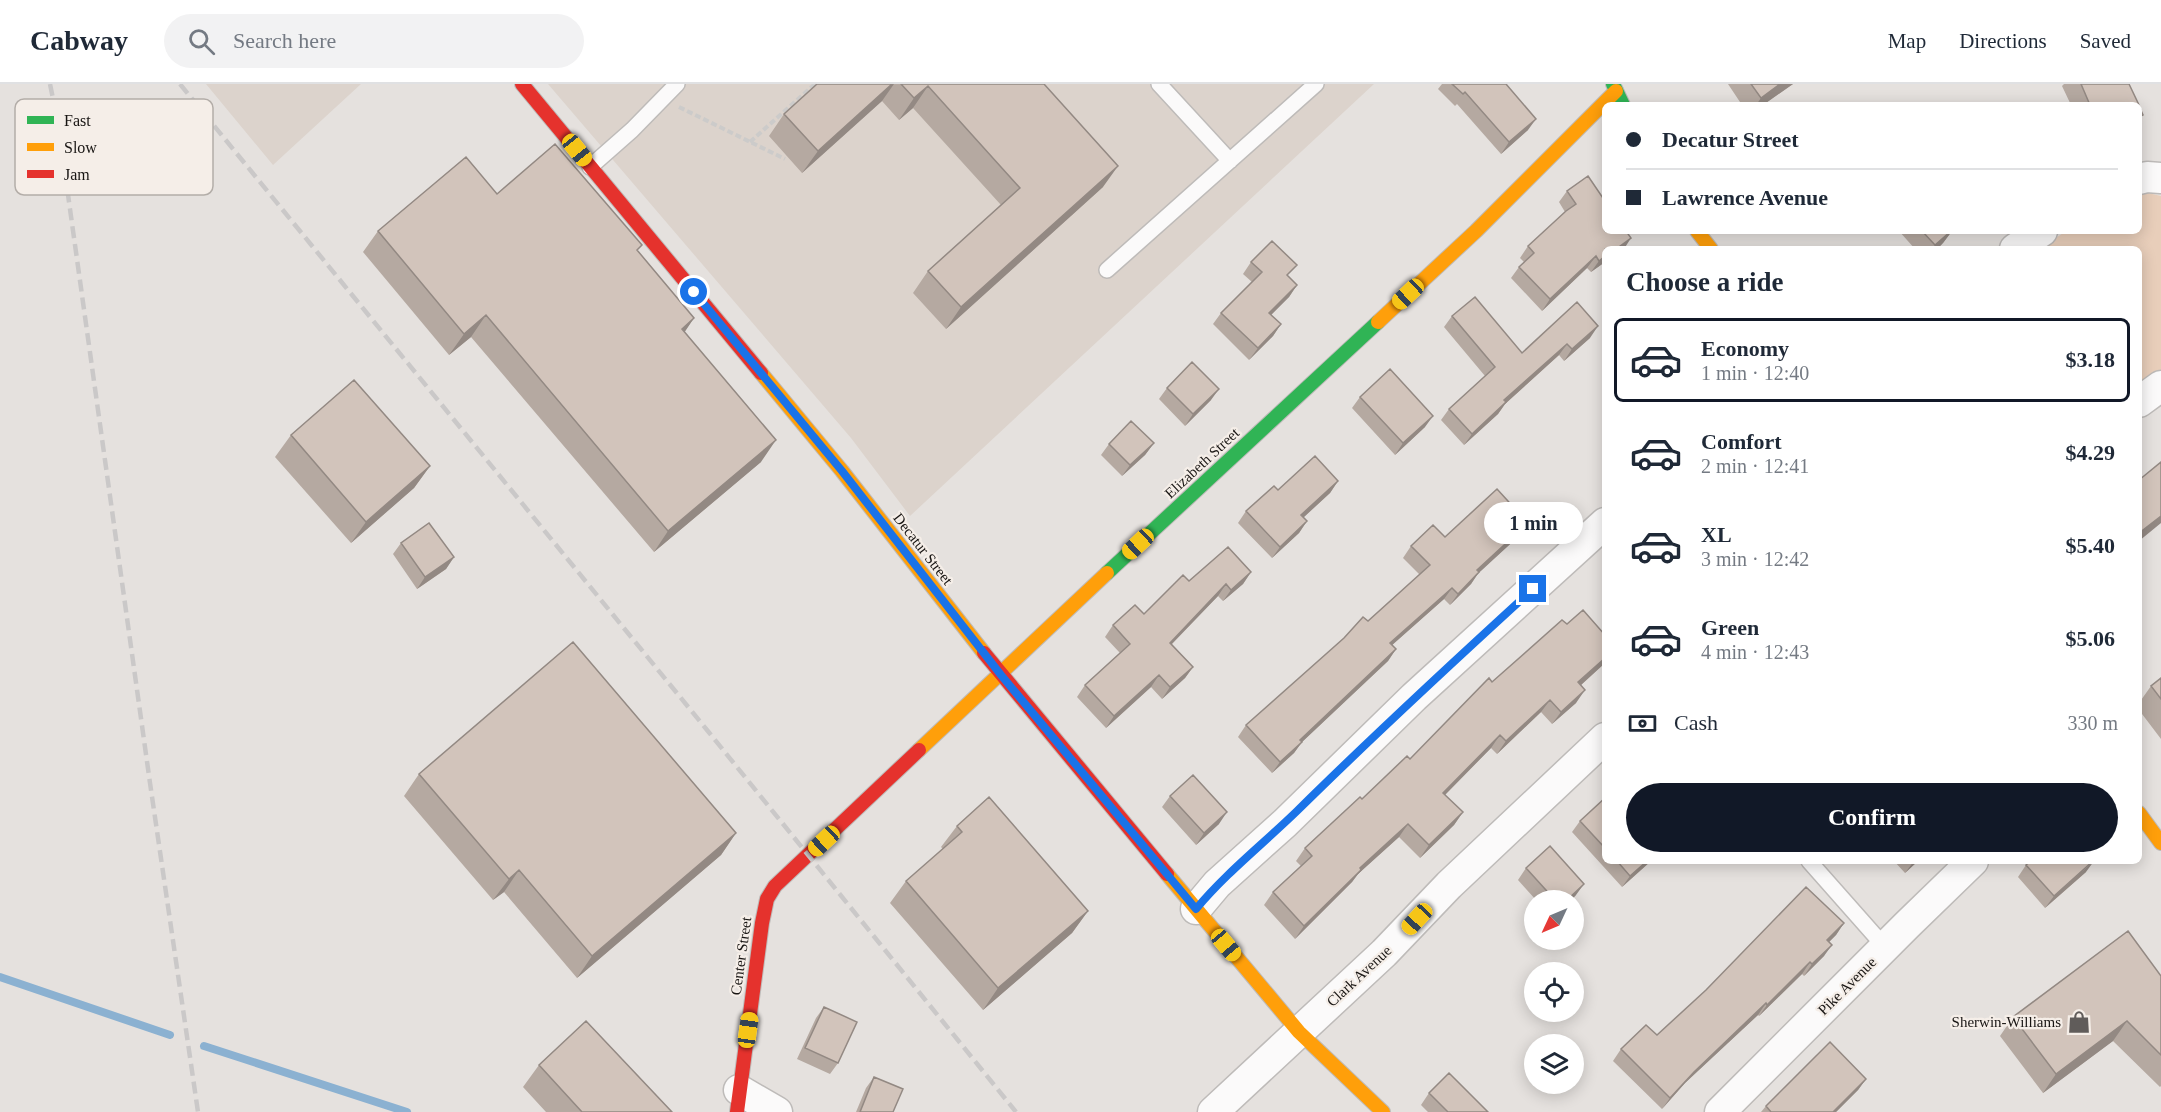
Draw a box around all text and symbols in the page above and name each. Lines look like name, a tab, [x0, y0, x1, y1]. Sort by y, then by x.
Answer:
search box	[164, 14, 584, 68]
text: Cabway	[30, 25, 128, 56]
icon: search	[185, 25, 218, 58]
text: Search here	[233, 28, 336, 53]
text: Map	[1888, 29, 1926, 53]
text: Directions	[1959, 29, 2047, 53]
text: Saved	[2080, 29, 2131, 53]
legend	[15, 99, 213, 195]
text: Fast	[64, 112, 91, 129]
text: Decatur Street	[1662, 127, 1799, 152]
car	[559, 130, 595, 170]
text: Slow	[64, 139, 97, 156]
text: Jam	[64, 166, 90, 183]
text: Lawrence Avenue	[1662, 185, 1828, 210]
text: Choose a ride	[1626, 267, 1784, 297]
car	[1389, 275, 1427, 313]
route start	[680, 278, 707, 305]
icon: car	[1629, 333, 1683, 387]
text: Economy	[1701, 336, 1789, 361]
text: $3.18	[2066, 347, 2115, 372]
text: 1 min · 12:40	[1701, 362, 1809, 384]
street label: Elizabeth Street	[1162, 424, 1243, 501]
icon: car	[1629, 426, 1683, 480]
text: Comfort	[1701, 429, 1782, 454]
text: $4.29	[2066, 440, 2115, 465]
text: 2 min · 12:41	[1701, 455, 1809, 477]
callout: 1 min	[1484, 502, 1582, 544]
street label: Decatur Street	[890, 510, 956, 589]
text: 1 min	[1509, 512, 1558, 534]
icon: car	[1629, 519, 1683, 573]
text: XL	[1701, 522, 1732, 547]
car	[1119, 525, 1157, 563]
text: $5.40	[2066, 533, 2115, 558]
text: 3 min · 12:42	[1701, 548, 1809, 570]
route end	[1519, 575, 1546, 602]
icon: car	[1629, 612, 1683, 666]
text: Green	[1701, 615, 1759, 640]
text: $5.06	[2066, 626, 2115, 651]
text: 4 min · 12:43	[1701, 641, 1809, 663]
icon: cash	[1626, 707, 1659, 740]
text: Cash	[1674, 710, 1718, 735]
text: 330 m	[2067, 712, 2118, 734]
button: Confirm	[1626, 783, 2118, 852]
car	[805, 822, 843, 860]
north arrow	[1524, 890, 1584, 950]
map controls	[1524, 890, 1584, 1094]
car	[1398, 900, 1436, 938]
street label: Center Street	[728, 915, 755, 996]
car	[1208, 925, 1244, 965]
street label: Clark Avenue	[1324, 942, 1395, 1010]
street label: Pike Avenue	[1815, 954, 1879, 1018]
button: locate	[1524, 962, 1584, 1022]
shop icon: Sherwin-Williams	[2066, 1009, 2092, 1035]
car	[737, 1011, 759, 1049]
place label: Sherwin-Williams	[1952, 1014, 2061, 1030]
button: layers	[1524, 1034, 1584, 1094]

